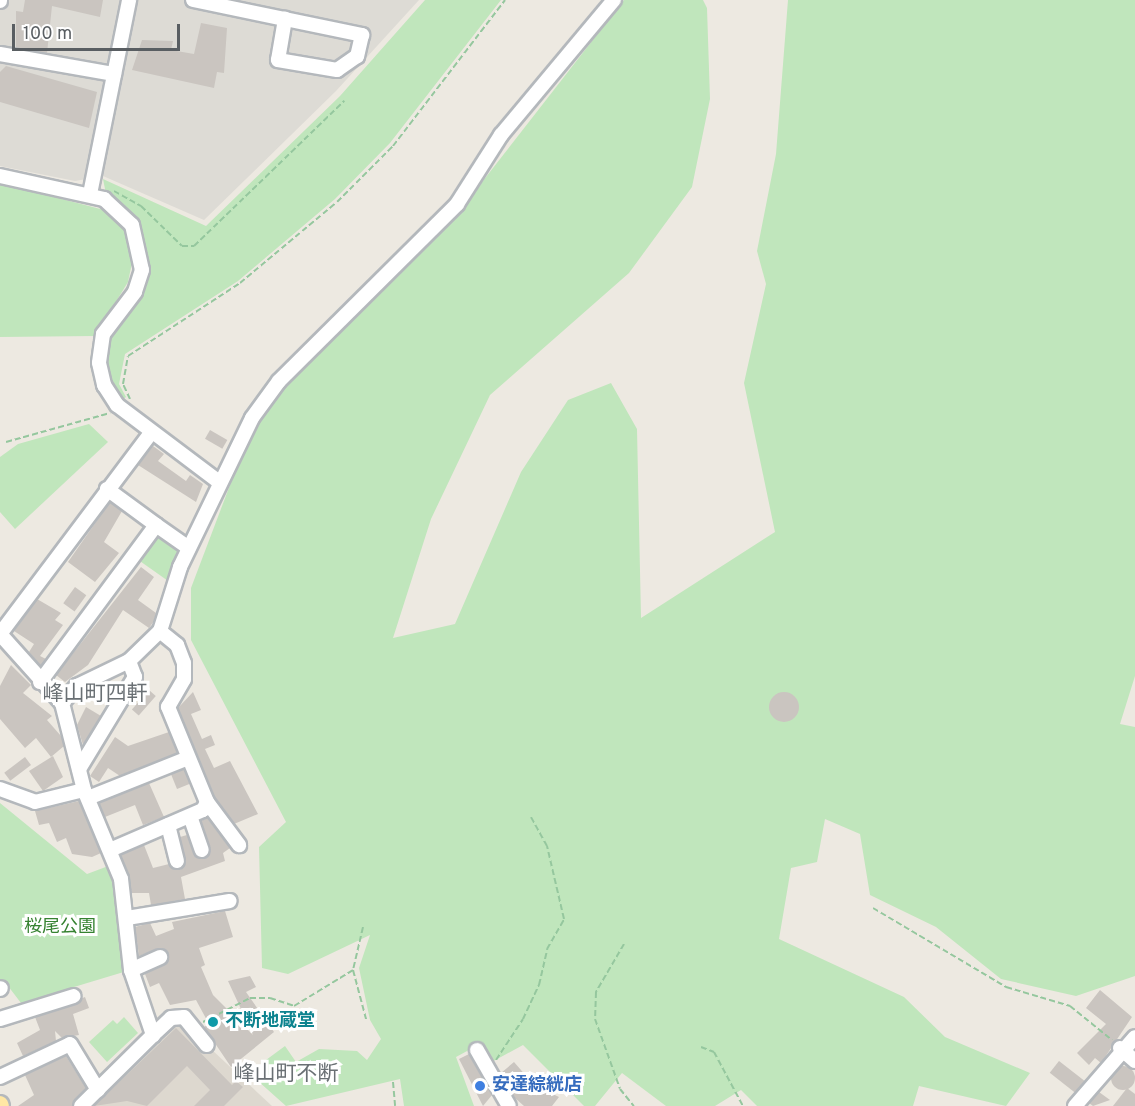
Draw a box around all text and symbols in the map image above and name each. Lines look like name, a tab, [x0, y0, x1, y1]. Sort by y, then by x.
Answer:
scale bar	[15, 12, 183, 50]
text: 100 m	[23, 23, 72, 46]
district label: 峰山町四軒	[43, 682, 147, 708]
park label: 桜尾公園	[24, 917, 96, 939]
place label: 不断地蔵堂	[225, 1011, 315, 1033]
marker: 不断地蔵堂	[206, 1015, 220, 1029]
district label: 峰山町不断	[234, 1062, 338, 1088]
place label: 安達綜絖店	[492, 1075, 582, 1097]
marker: 安達綜絖店	[473, 1079, 487, 1093]

